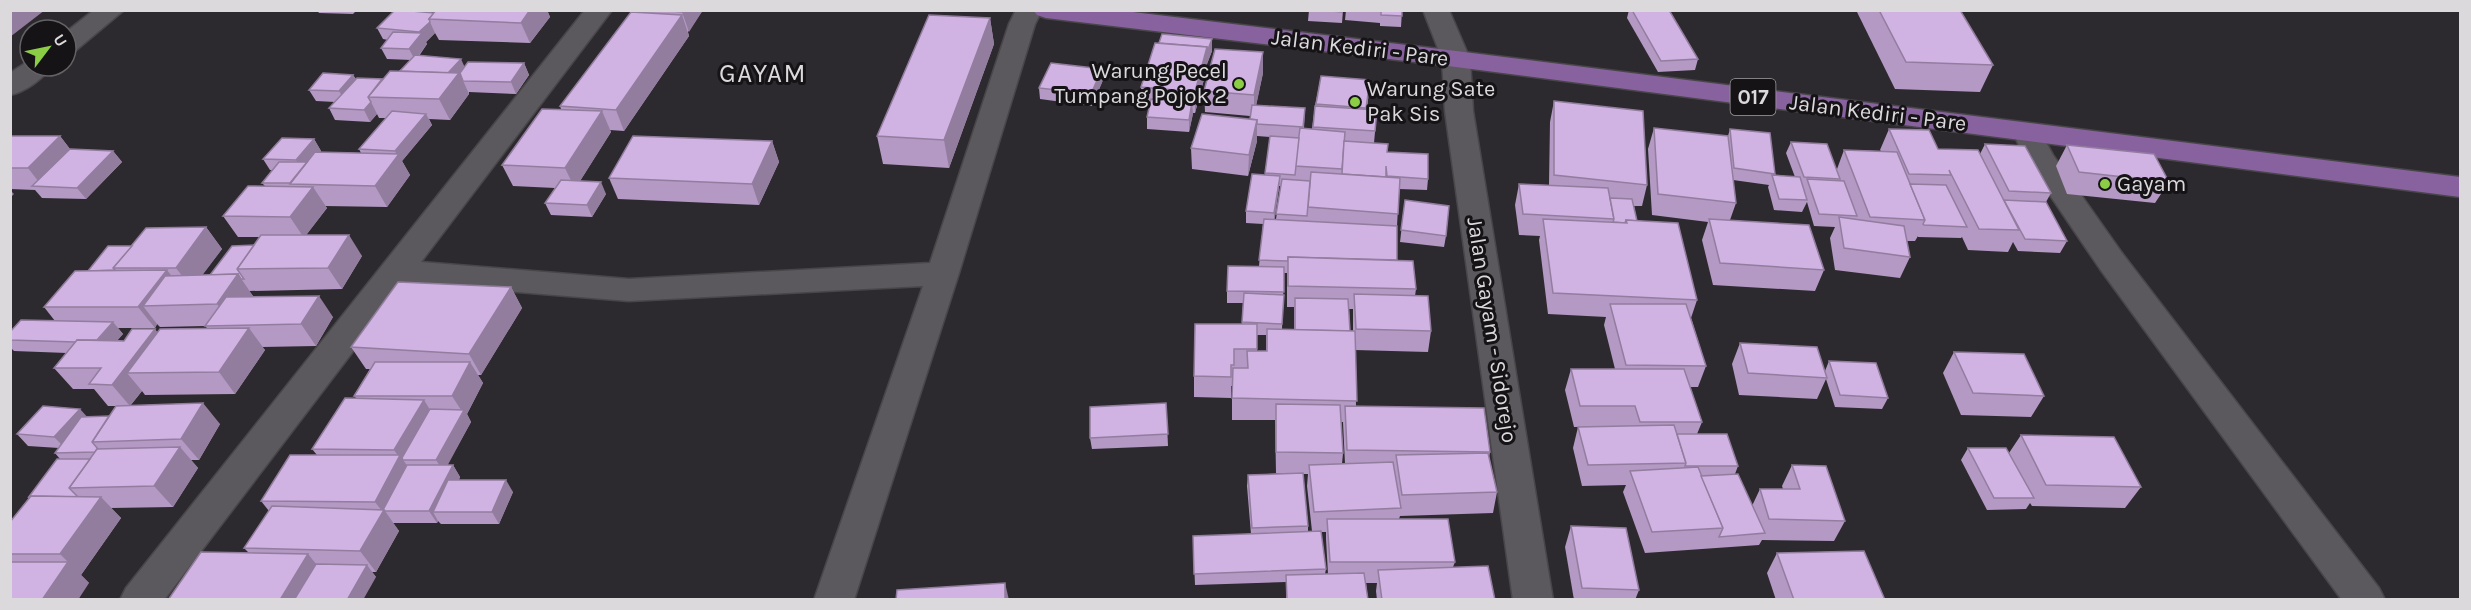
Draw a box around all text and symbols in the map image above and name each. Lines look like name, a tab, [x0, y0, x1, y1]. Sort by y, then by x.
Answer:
north arrow	[18, 18, 78, 78]
street label: Jalan Kediri - Pare	[1270, 24, 1450, 72]
text: U	[49, 31, 71, 50]
district label: GAYAM	[719, 58, 807, 89]
place label: Warung Pecel Tumpang Pojok 2	[1054, 58, 1227, 109]
place label: Warung Sate Pak Sis	[1367, 76, 1495, 127]
marker: Warung Pecel Tumpang Pojok 2	[1232, 77, 1246, 91]
road number: 017	[1730, 79, 1776, 115]
street label: Jalan Kediri - Pare	[1788, 89, 1968, 137]
marker: Warung Sate Pak Sis	[1348, 95, 1362, 109]
place label: Gayam	[2117, 171, 2186, 197]
marker: Gayam	[2098, 177, 2112, 191]
street label: Jalan Gayam - Sidorejo	[1461, 215, 1523, 445]

